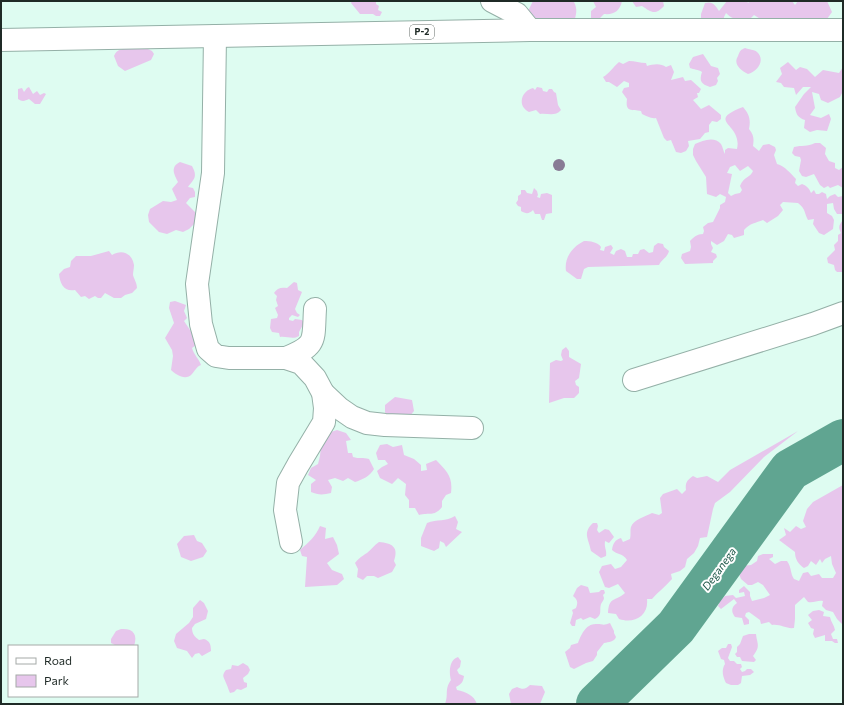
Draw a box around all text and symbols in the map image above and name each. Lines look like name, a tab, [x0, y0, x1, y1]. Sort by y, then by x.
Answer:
road number: P-2	[410, 25, 434, 39]
water label: Deganega	[699, 545, 738, 592]
legend	[8, 645, 138, 697]
text: Road	[44, 653, 72, 667]
text: Park	[44, 673, 70, 687]

